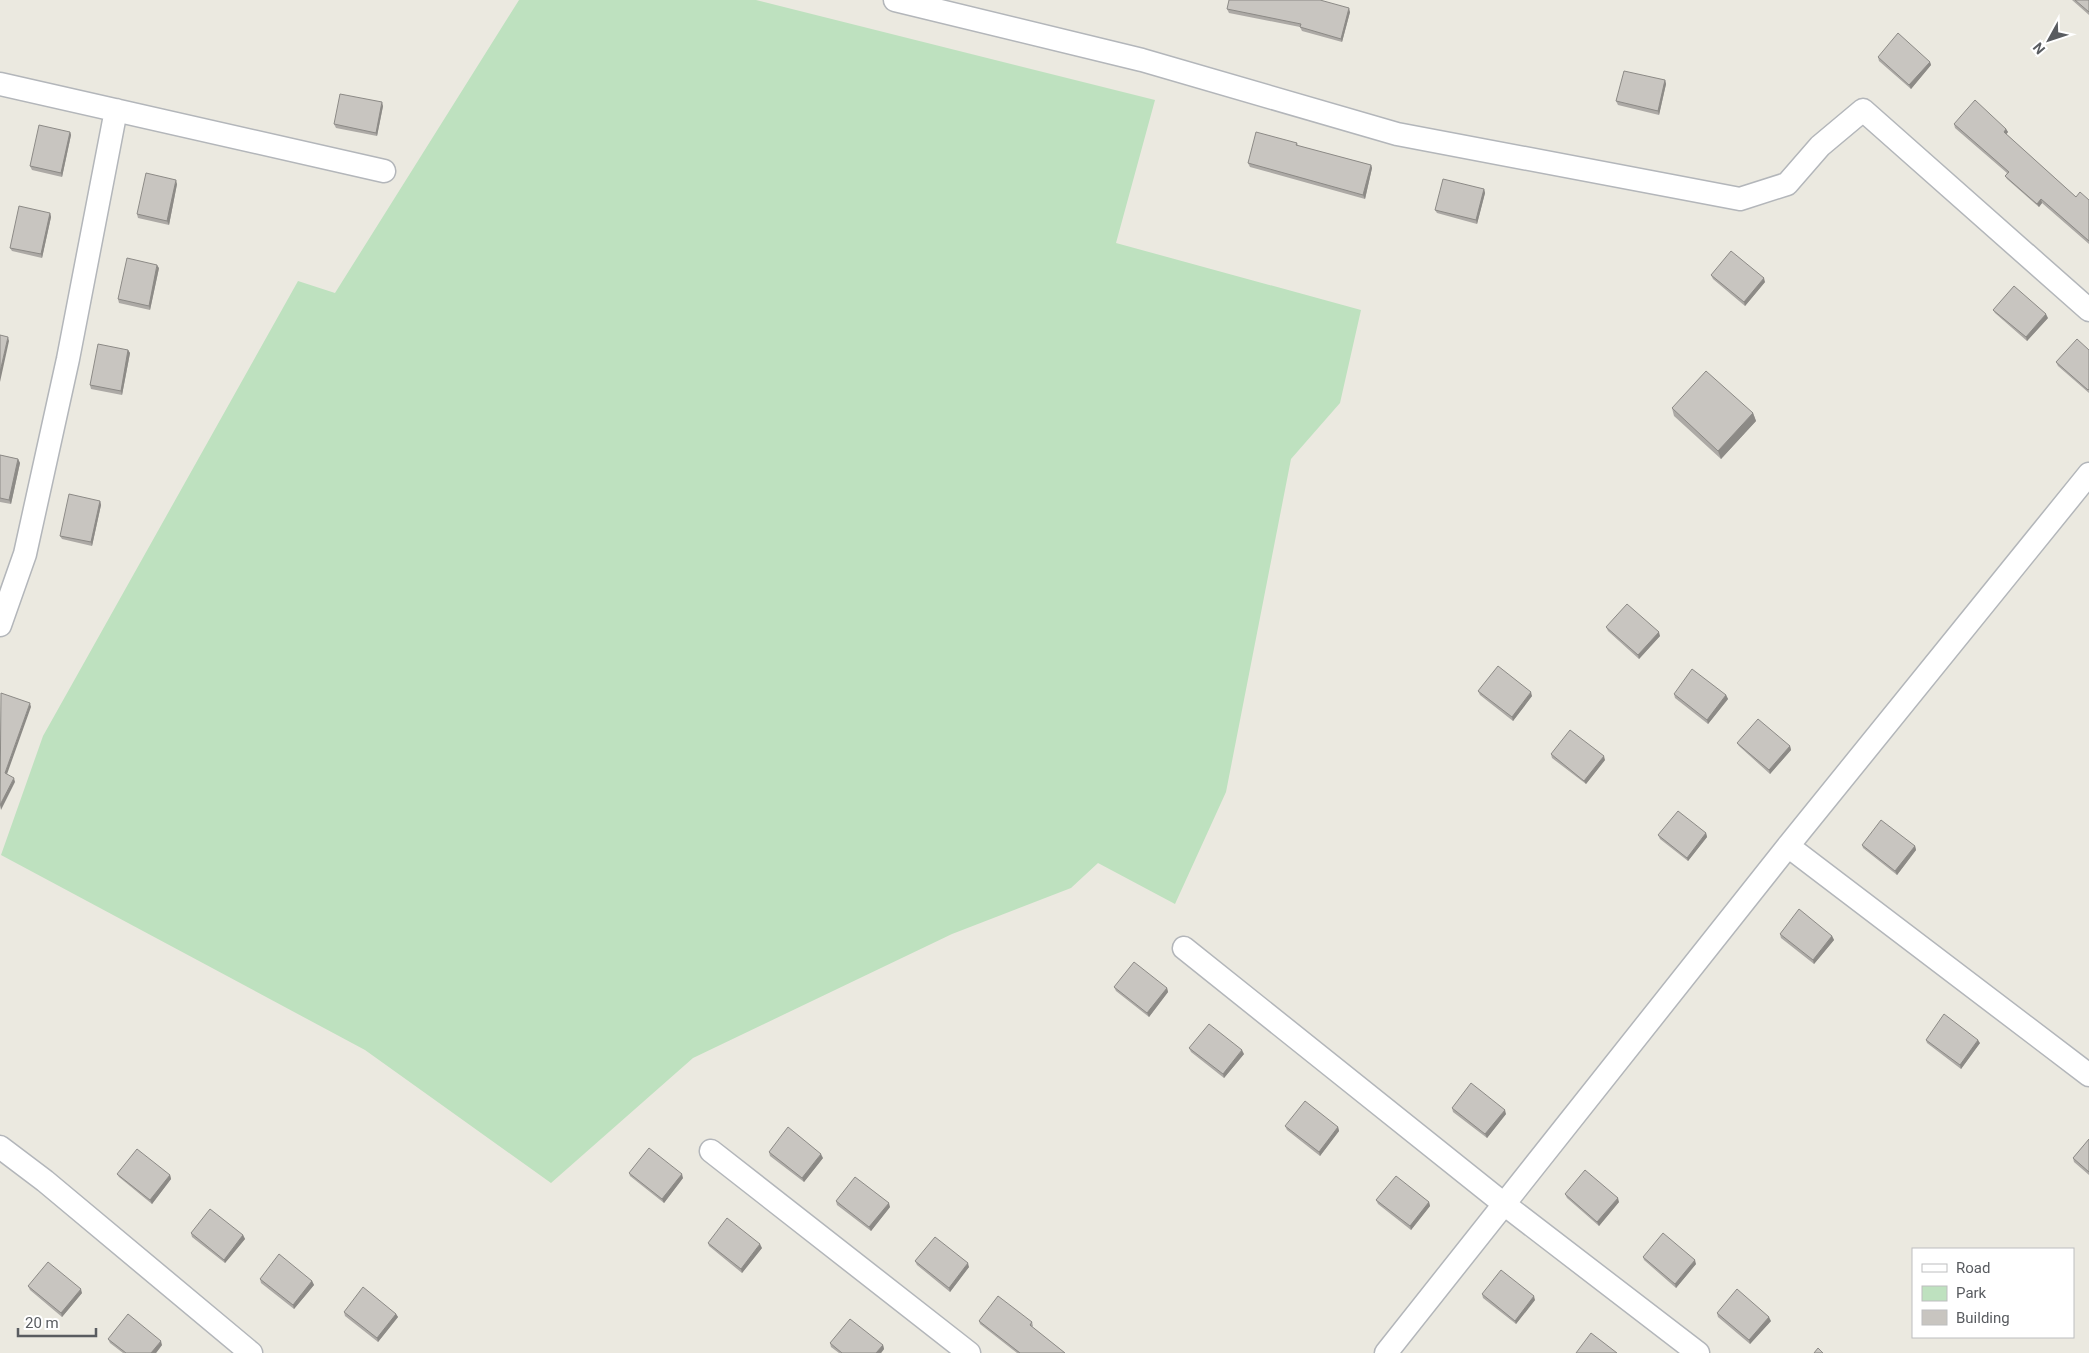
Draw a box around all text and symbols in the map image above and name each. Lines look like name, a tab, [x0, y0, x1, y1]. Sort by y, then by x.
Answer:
north arrow	[2024, 15, 2074, 65]
text: N	[2030, 39, 2048, 57]
legend	[1912, 1248, 2074, 1338]
text: Road	[1956, 1259, 1990, 1277]
text: Park	[1956, 1284, 1987, 1302]
scale bar	[18, 1306, 95, 1338]
text: Building	[1956, 1309, 2010, 1327]
text: 20 m	[25, 1314, 59, 1332]

